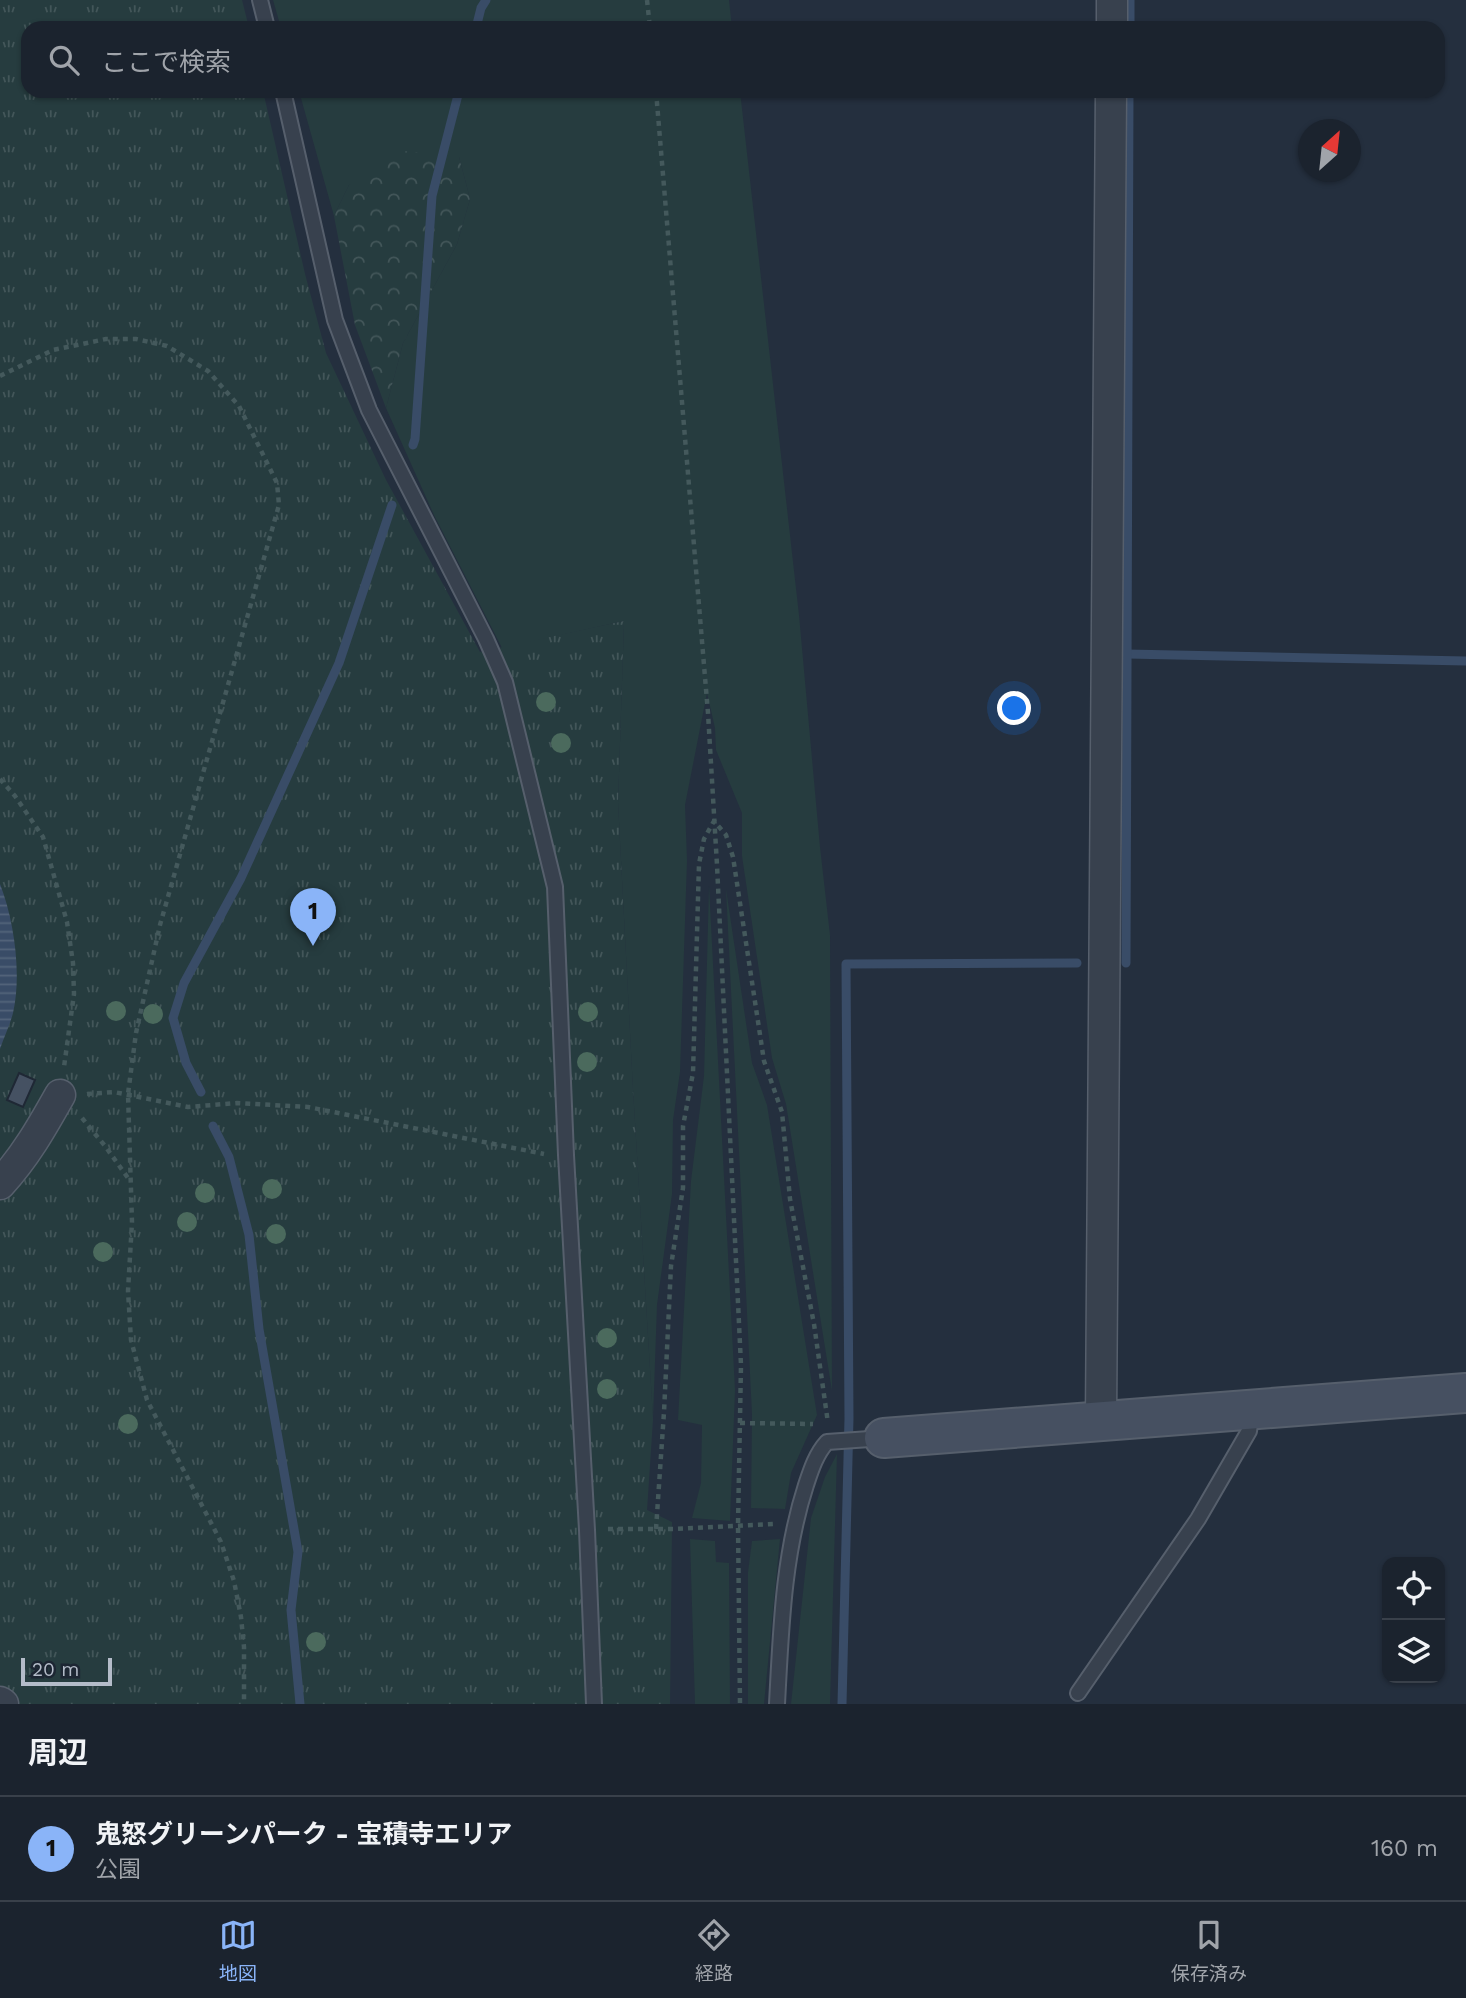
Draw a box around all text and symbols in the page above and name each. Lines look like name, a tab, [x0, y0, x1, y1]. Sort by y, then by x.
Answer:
search box	[21, 21, 1445, 98]
icon: search	[45, 41, 83, 79]
text: ここで検索	[101, 47, 231, 77]
north arrow	[1298, 119, 1361, 182]
your location	[997, 691, 1031, 725]
pin: 1	[290, 888, 336, 946]
map controls	[1382, 1557, 1445, 1683]
button: locate	[1382, 1557, 1445, 1620]
button: layers	[1382, 1620, 1445, 1683]
scale bar	[21, 1655, 112, 1687]
text: 20 m	[32, 1658, 79, 1681]
text: 周辺	[28, 1735, 88, 1770]
text: 鬼怒グリーンパーク - 宝積寺エリア	[95, 1819, 512, 1849]
text: 1	[46, 1835, 56, 1862]
text: 160 m	[1371, 1835, 1438, 1862]
text: 公園	[95, 1856, 141, 1883]
tab: 地図	[219, 1916, 257, 1985]
tab: 経路	[695, 1916, 733, 1985]
tab: 保存済み	[1171, 1916, 1247, 1985]

